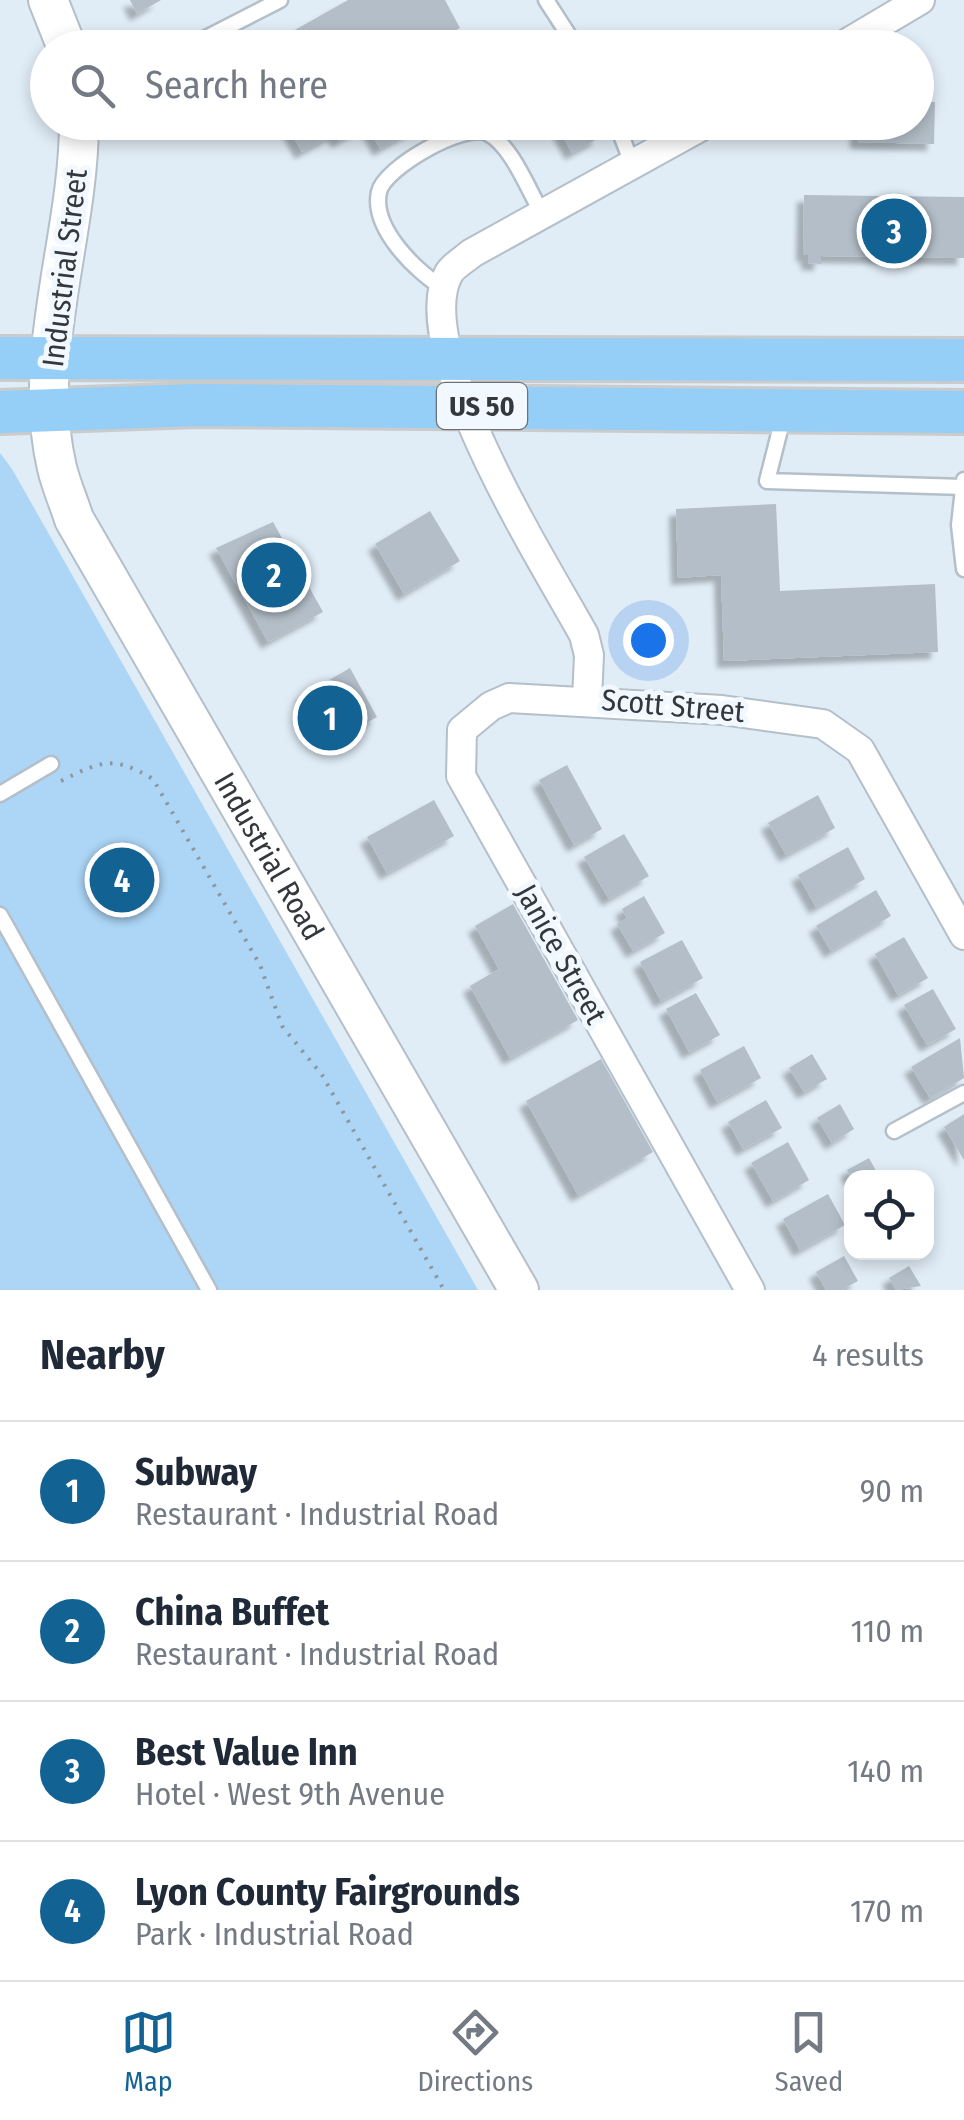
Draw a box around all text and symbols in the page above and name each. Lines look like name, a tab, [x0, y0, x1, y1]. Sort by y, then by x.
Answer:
search box	[30, 30, 934, 140]
icon: search	[65, 58, 120, 113]
text: Search here	[145, 62, 328, 108]
street label: Industrial Street	[35, 167, 95, 369]
pin: 3	[862, 194, 926, 268]
road number: US 50	[437, 383, 527, 429]
pin: 2	[242, 538, 306, 612]
your location	[623, 615, 674, 666]
pin: 1	[298, 680, 362, 756]
street label: Scott Street	[600, 682, 746, 730]
street label: Industrial Road	[206, 766, 331, 947]
pin: 4	[90, 842, 154, 918]
street label: Janice Street	[508, 878, 614, 1030]
map controls	[844, 1170, 934, 1260]
button: locate	[844, 1170, 934, 1260]
text: Nearby	[40, 1330, 165, 1380]
text: 4 results	[812, 1336, 924, 1374]
text: Subway	[135, 1449, 257, 1495]
text: 1	[66, 1472, 79, 1510]
text: 90 m	[860, 1472, 924, 1510]
text: Restaurant · Industrial Road	[135, 1495, 499, 1533]
text: China Buffet	[135, 1589, 329, 1635]
text: 2	[65, 1612, 80, 1650]
text: 110 m	[851, 1612, 924, 1650]
text: Restaurant · Industrial Road	[135, 1635, 499, 1673]
text: Best Value Inn	[135, 1729, 358, 1775]
text: 3	[65, 1752, 80, 1790]
text: 140 m	[847, 1752, 924, 1790]
text: Hotel · West 9th Avenue	[135, 1775, 445, 1813]
text: Lyon County Fairgrounds	[135, 1869, 520, 1915]
text: 4	[64, 1892, 81, 1930]
text: 170 m	[850, 1892, 924, 1930]
text: Park · Industrial Road	[135, 1915, 414, 1953]
tab: Map	[121, 2005, 176, 2098]
tab: Directions	[417, 2005, 533, 2098]
tab: Saved	[775, 2005, 843, 2098]

